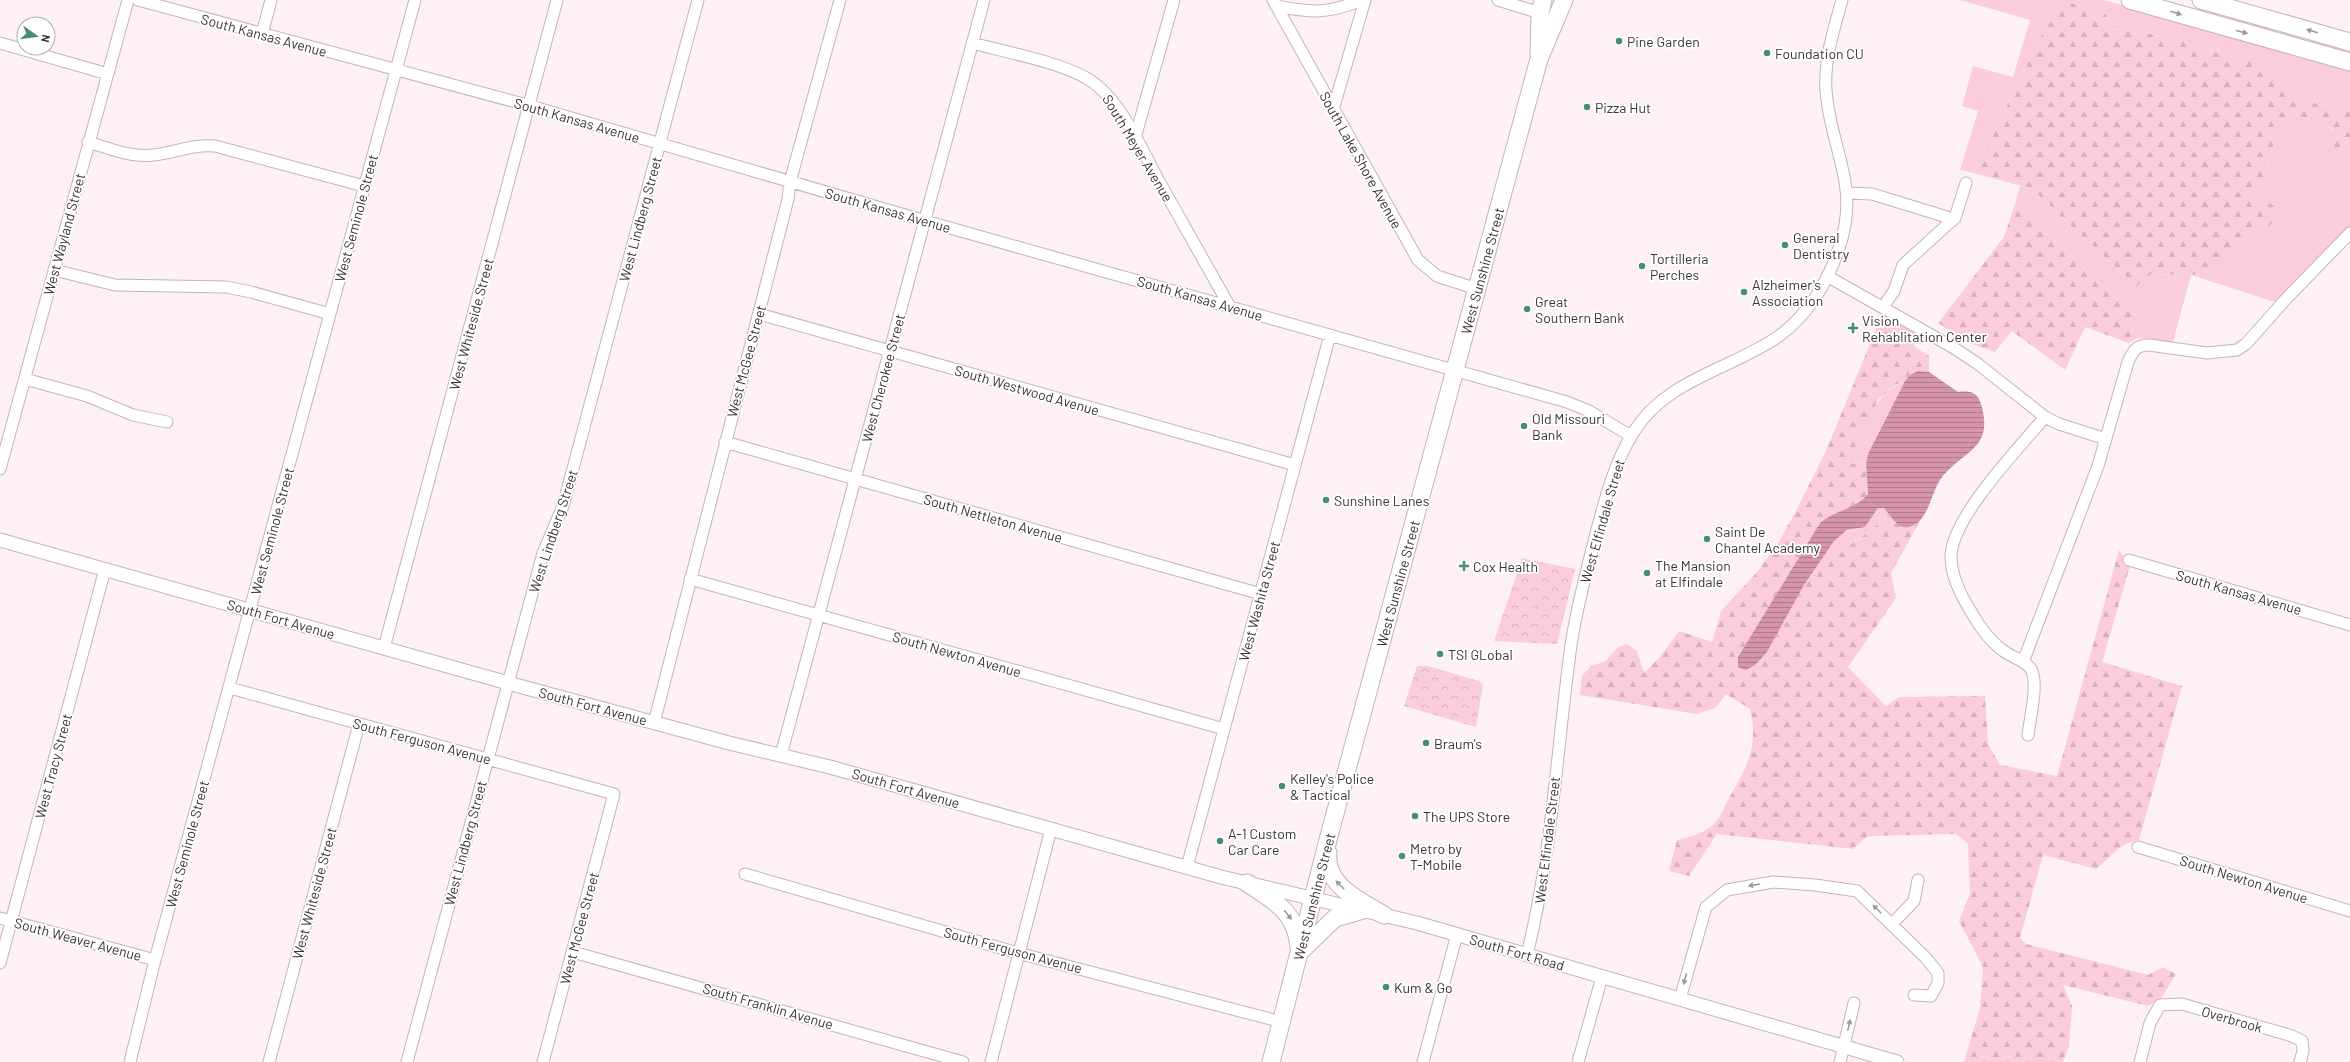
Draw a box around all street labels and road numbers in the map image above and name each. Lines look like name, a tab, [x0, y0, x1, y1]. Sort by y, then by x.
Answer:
street label: South Kansas Avenue	[199, 10, 329, 60]
street label: South Lake Shore Avenue	[1316, 89, 1406, 231]
street label: South Meyer Avenue	[1099, 91, 1177, 205]
street label: South Kansas Avenue	[512, 94, 642, 146]
street label: West Seminole Street	[331, 152, 381, 284]
street label: West Lindberg Street	[615, 155, 665, 283]
street label: West Wayland Street	[40, 171, 88, 297]
street label: South Kansas Avenue	[823, 184, 953, 236]
street label: West Sunshine Street	[1457, 205, 1507, 336]
street label: West Whiteside Street	[445, 256, 497, 392]
street label: South Kansas Avenue	[1135, 272, 1265, 324]
street label: West McGee Street	[723, 303, 769, 419]
street label: West Cherokee Street	[858, 312, 908, 444]
street label: South Westwood Avenue	[953, 361, 1101, 419]
street label: West Elfindale Street	[1576, 457, 1628, 585]
street label: West Seminole Street	[247, 465, 297, 597]
street label: West Lindberg Street	[525, 467, 581, 595]
street label: South Nettleton Avenue	[922, 490, 1064, 546]
street label: West Sunshine Street	[1372, 518, 1423, 649]
street label: West Washita Street	[1235, 539, 1283, 663]
street label: South Kansas Avenue	[2174, 566, 2304, 618]
street label: South Fort Avenue	[225, 595, 337, 643]
street label: South Newton Avenue	[891, 628, 1023, 680]
street label: South Fort Avenue	[537, 683, 649, 729]
street label: West Tracy Street	[31, 712, 75, 820]
street label: South Ferguson Avenue	[351, 714, 493, 768]
street label: South Fort Avenue	[850, 764, 962, 812]
street label: West Elfindale Street	[1531, 776, 1563, 904]
street label: West Seminole Street	[162, 778, 212, 910]
street label: West Lindberg Street	[440, 779, 490, 907]
street label: West Whiteside Street	[288, 825, 340, 961]
street label: West Sunshine Street	[1289, 831, 1338, 962]
street label: South Newton Avenue	[2178, 851, 2310, 907]
street label: West McGee Street	[556, 870, 602, 986]
street label: South Weaver Avenue	[12, 914, 144, 964]
street label: South Ferguson Avenue	[942, 923, 1084, 977]
street label: South Fort Road	[1468, 930, 1566, 974]
street label: South Franklin Avenue	[701, 979, 835, 1033]
street label: Overbrook	[2200, 1002, 2264, 1036]

